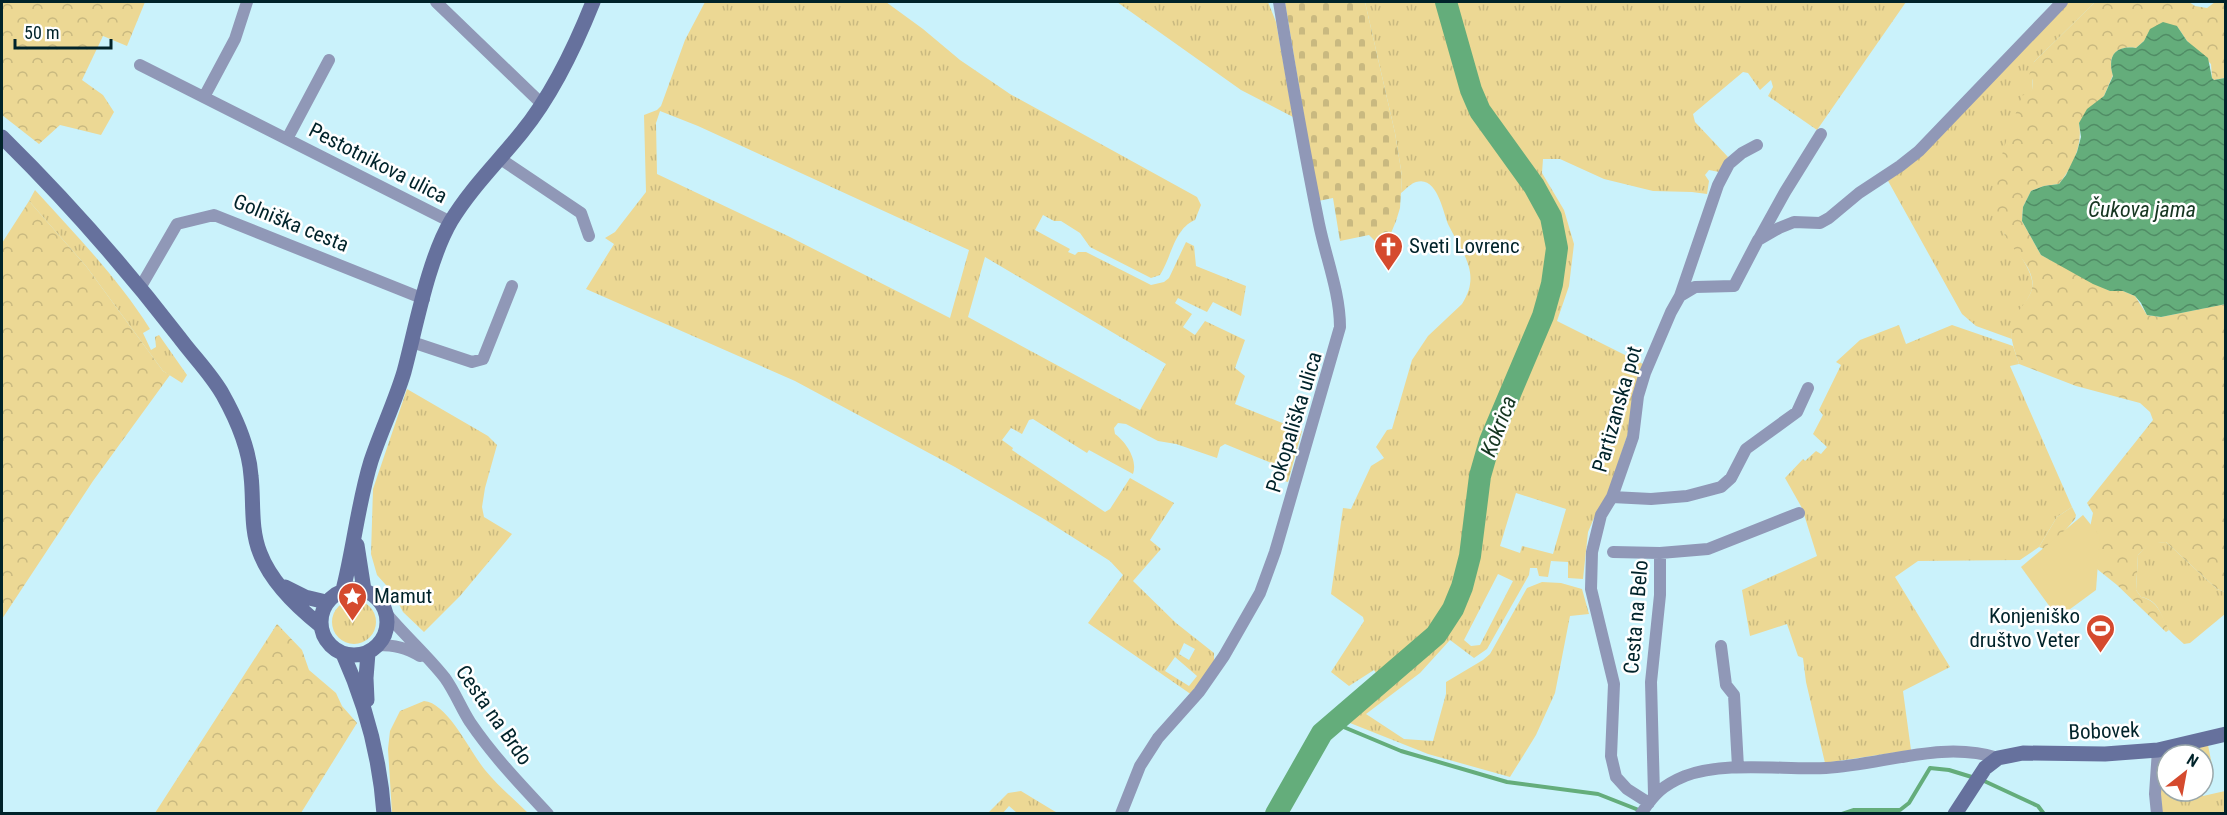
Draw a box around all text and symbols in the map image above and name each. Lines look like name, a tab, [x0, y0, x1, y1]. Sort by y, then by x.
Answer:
scale bar	[15, 12, 111, 50]
text: 50 m	[24, 22, 59, 43]
street label: Pestotnikova ulica	[305, 118, 451, 208]
street label: Golniška cesta	[230, 189, 352, 257]
water label: Čukova jama	[2088, 196, 2196, 222]
church icon: Sveti Lovrenc	[1372, 230, 1404, 272]
place label: Sveti Lovrenc	[1409, 234, 1520, 258]
street label: Partizanska pot	[1588, 343, 1646, 475]
street label: Pokopališka ulica	[1261, 349, 1327, 495]
water label: Kokrica	[1475, 392, 1521, 460]
street label: Cesta na Belo	[1619, 559, 1653, 675]
place icon: Mamut	[337, 580, 369, 622]
place label: Mamut	[374, 584, 432, 608]
place label: Konjeniško društvo Veter	[1969, 604, 2080, 652]
sports icon: Konjeniško društvo Veter	[2085, 612, 2117, 654]
street label: Cesta na Brdo	[451, 661, 537, 769]
street label: Bobovek	[2068, 718, 2140, 744]
north arrow	[2155, 743, 2215, 803]
text: N	[2183, 750, 2202, 771]

